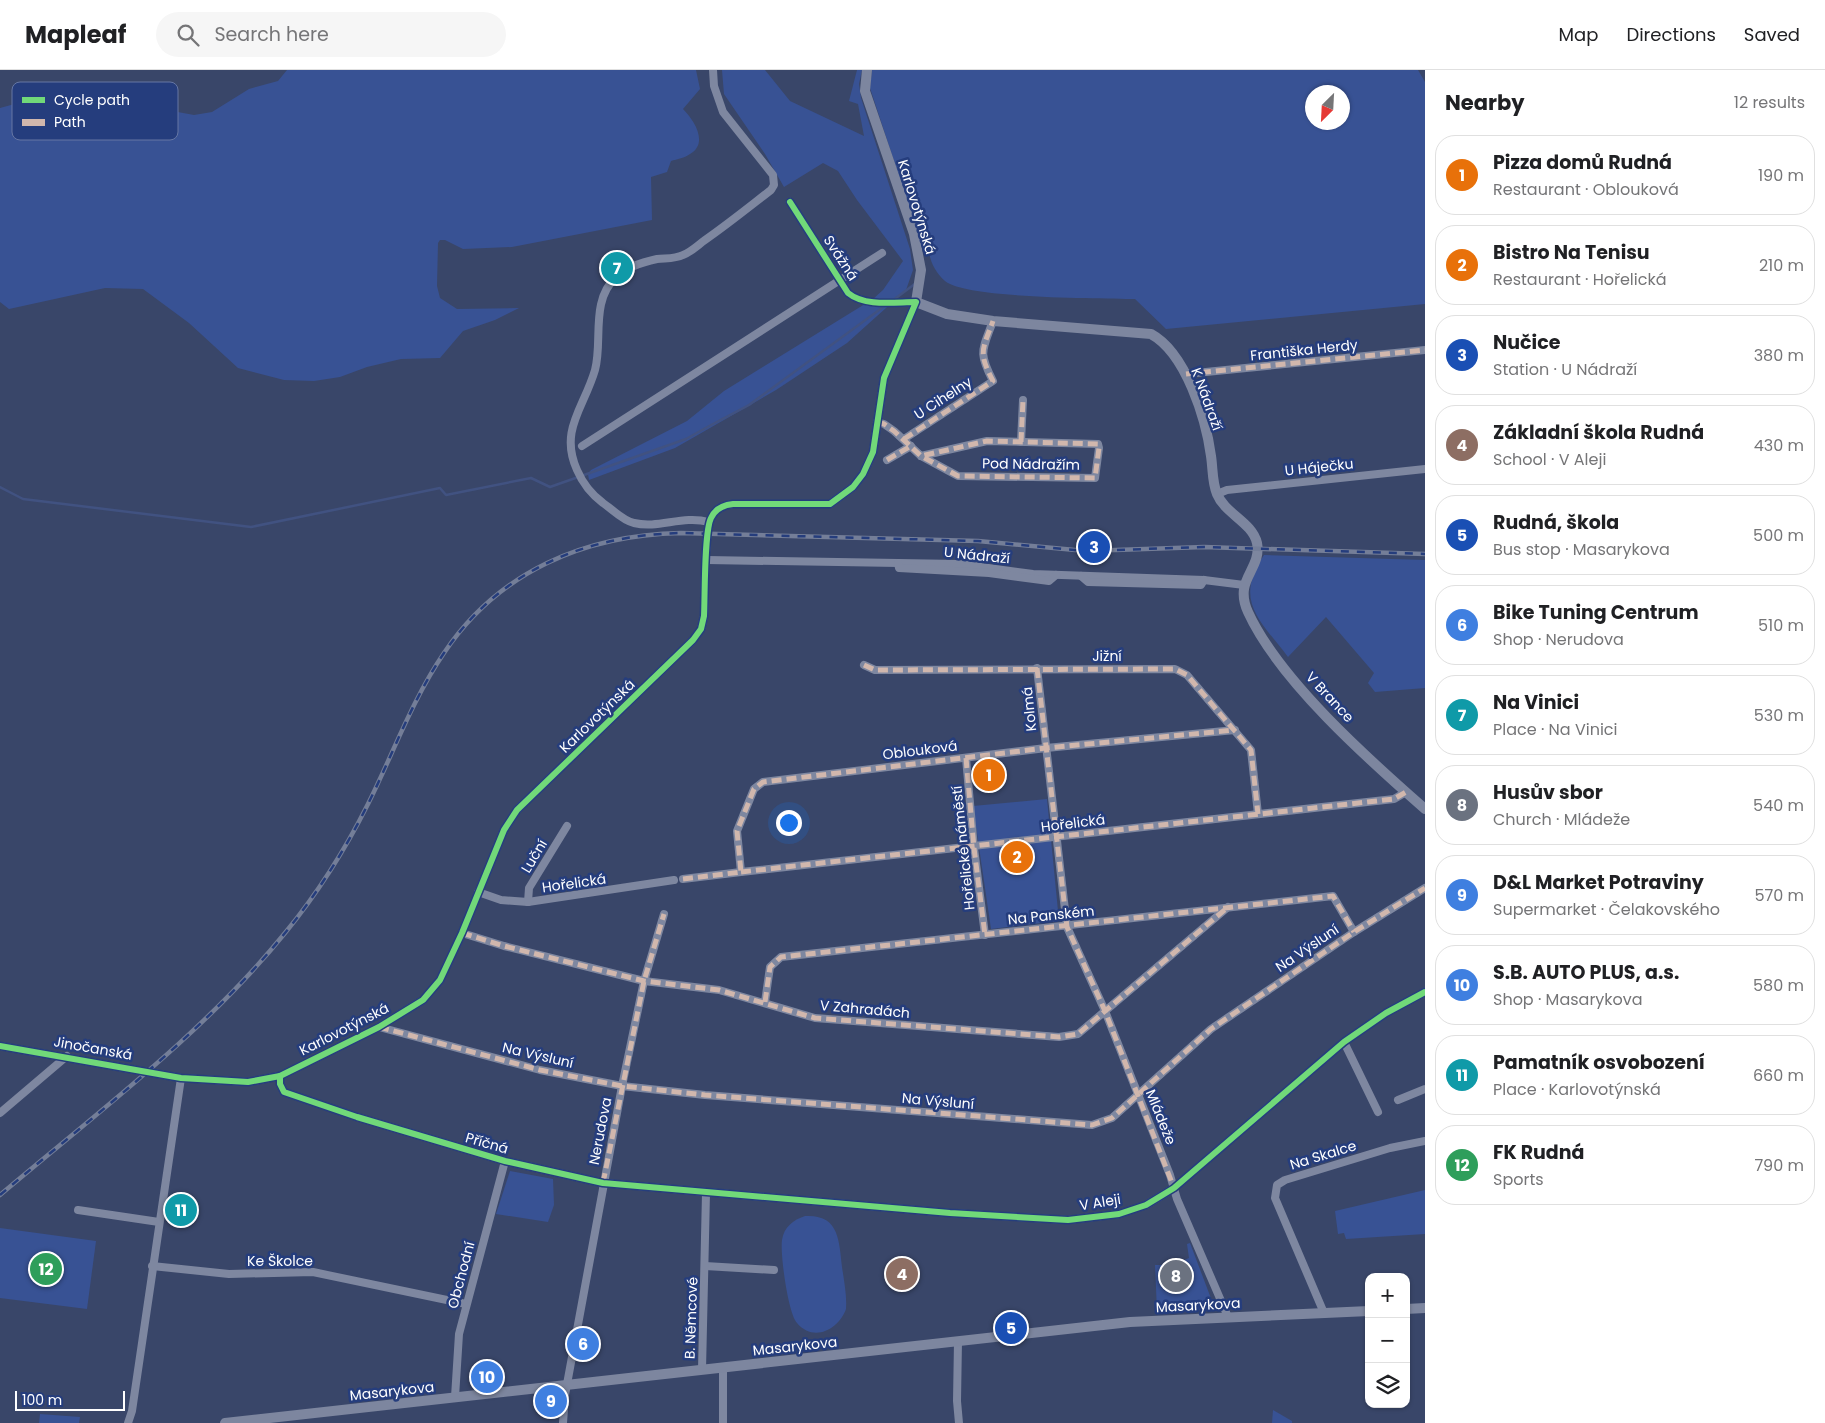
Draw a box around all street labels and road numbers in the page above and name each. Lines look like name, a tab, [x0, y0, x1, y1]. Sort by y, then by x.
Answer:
street label: Karlovotýnská	[893, 157, 941, 257]
street label: Svážná	[819, 231, 863, 285]
street label: Františka Herdy	[1249, 334, 1359, 366]
street label: K Nádraží	[1186, 365, 1228, 434]
street label: U Cihelny	[910, 372, 976, 424]
street label: Pod Nádražím	[982, 453, 1080, 475]
street label: U Háječku	[1284, 453, 1354, 481]
street label: U Nádraží	[943, 542, 1012, 568]
street label: Jižní	[1092, 646, 1122, 666]
street label: V Brance	[1301, 667, 1359, 727]
street label: Karlovotýnská	[555, 675, 639, 757]
street label: Kolmá	[1017, 686, 1041, 732]
street label: Oblouková	[881, 735, 959, 765]
street label: Hořelické náměstí	[946, 784, 979, 911]
street label: Hořelická	[1040, 809, 1106, 837]
street label: Luční	[516, 835, 552, 877]
street label: Hořelická	[541, 869, 607, 897]
street label: Na Panském	[1007, 900, 1095, 930]
street label: Na Výsluní	[1271, 919, 1343, 977]
street label: V Zahradách	[819, 995, 911, 1023]
street label: Karlovotýnská	[296, 998, 392, 1060]
street label: Jinočanská	[52, 1031, 134, 1065]
street label: Na Výsluní	[500, 1037, 576, 1073]
street label: Mládeže	[1141, 1086, 1181, 1148]
street label: Na Výsluní	[901, 1088, 976, 1114]
street label: Nerudova	[584, 1095, 616, 1167]
street label: Příčná	[463, 1127, 511, 1159]
street label: Na Skalce	[1287, 1135, 1359, 1175]
street label: V Aleji	[1078, 1189, 1122, 1215]
street label: Obchodní	[442, 1239, 480, 1311]
street label: Ke Školce	[247, 1251, 313, 1271]
street label: B. Němcové	[680, 1276, 702, 1359]
street label: Masarykova	[1155, 1293, 1241, 1317]
street label: Masarykova	[752, 1332, 838, 1360]
street label: Masarykova	[349, 1377, 435, 1405]

